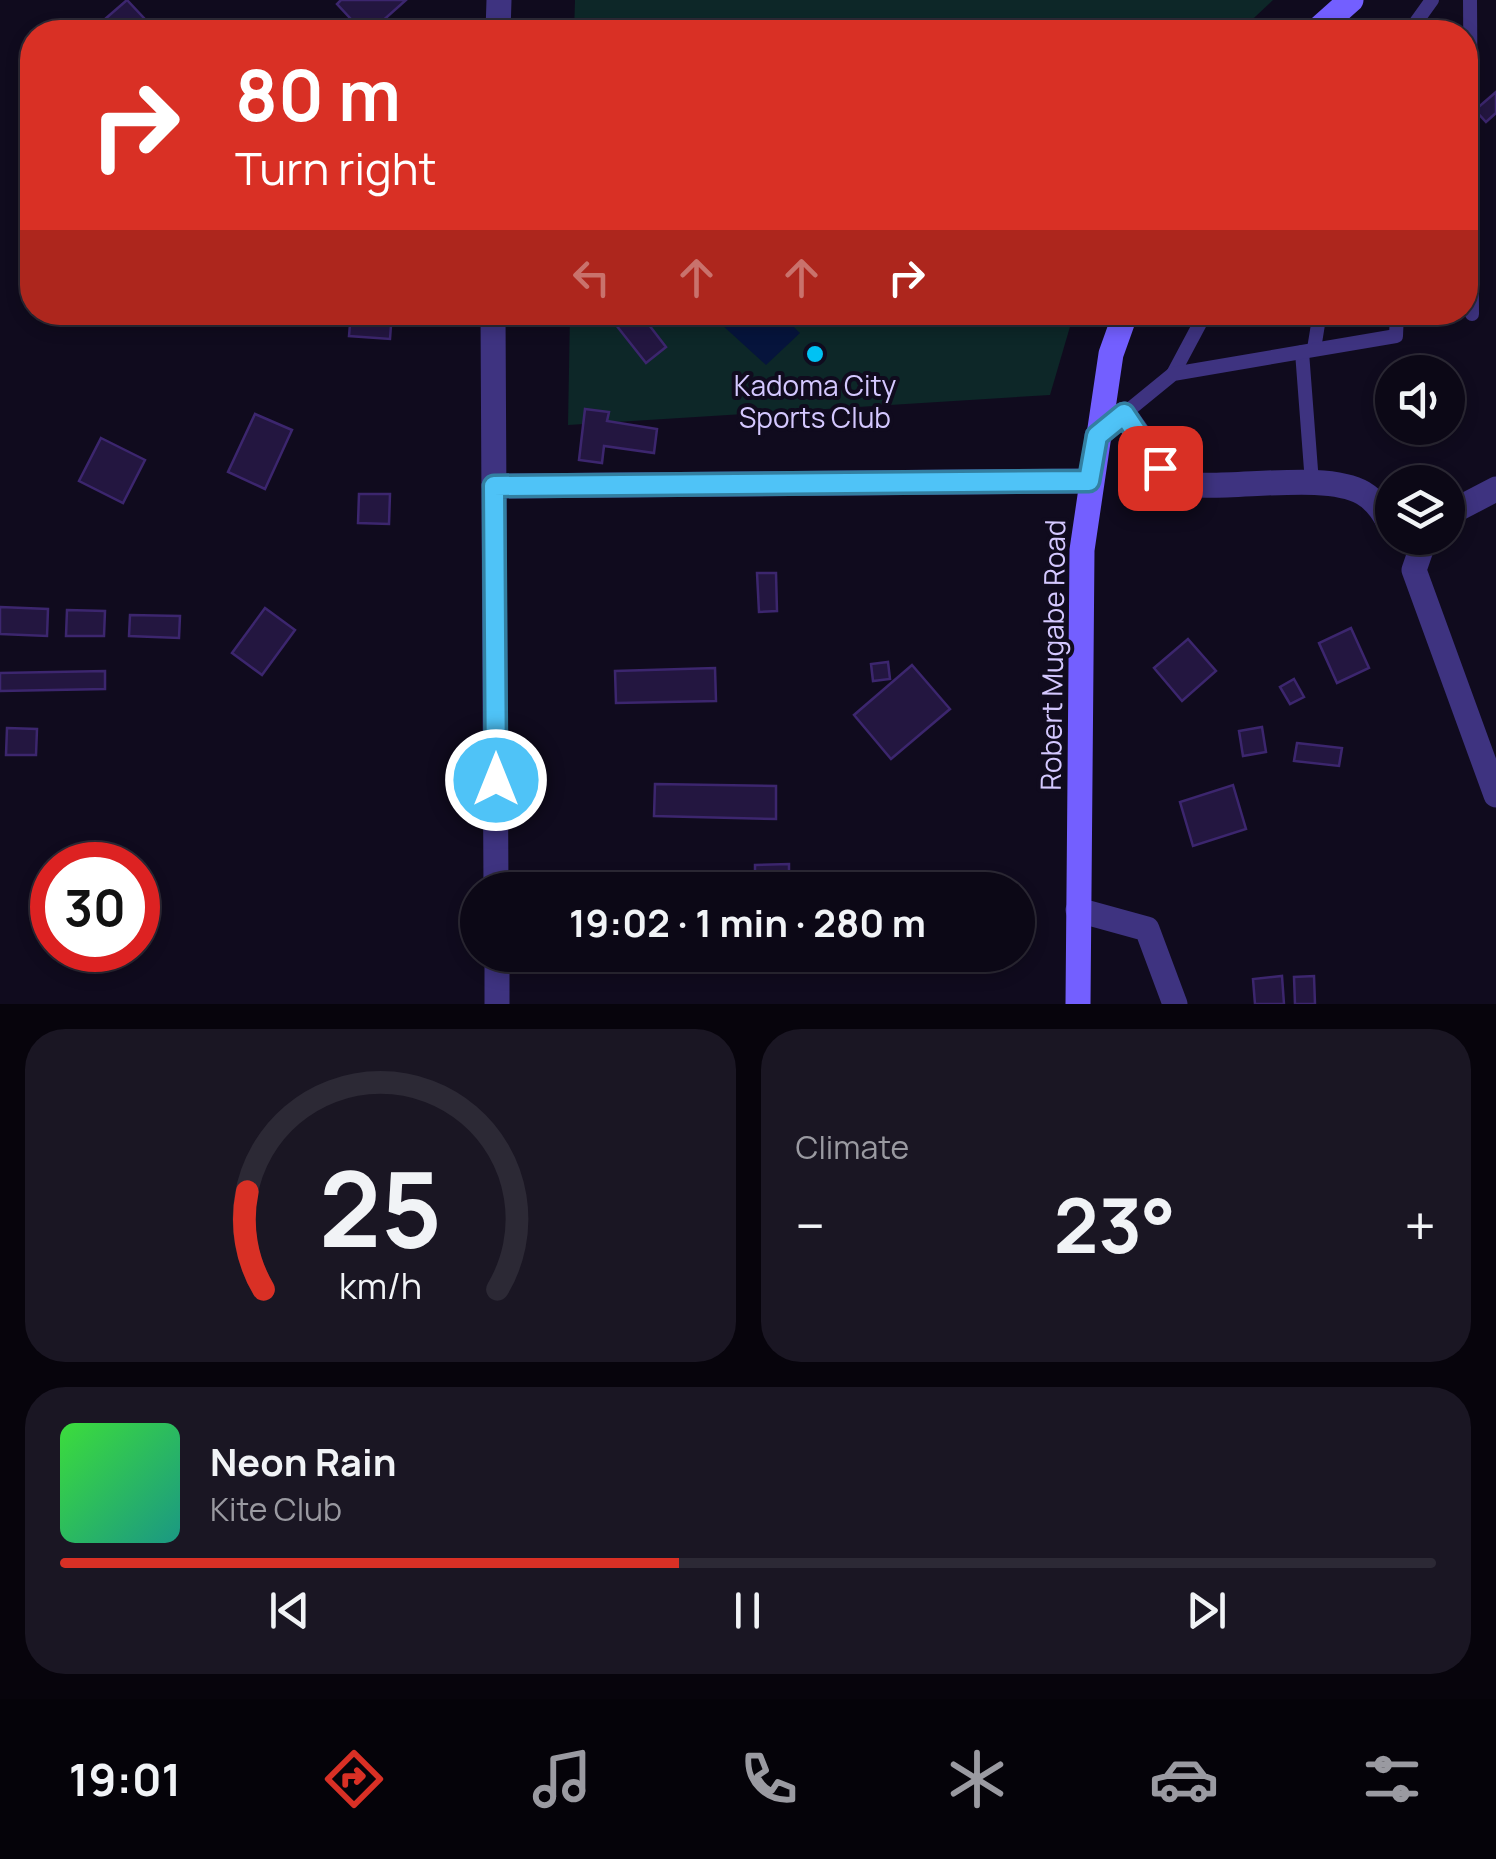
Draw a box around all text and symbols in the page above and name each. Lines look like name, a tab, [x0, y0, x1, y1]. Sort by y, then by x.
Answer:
text: 80 m	[235, 46, 401, 142]
icon: right	[70, 60, 200, 190]
text: Turn right	[235, 137, 436, 199]
icon: left	[564, 250, 619, 305]
icon: ahead	[669, 250, 724, 305]
icon: ahead	[774, 250, 829, 305]
icon: right	[879, 250, 934, 305]
marker: Kadoma City Sports Club	[804, 343, 826, 365]
map controls	[1375, 355, 1465, 555]
button: sound	[1375, 355, 1465, 445]
place label: Kadoma City Sports Club	[734, 366, 896, 436]
pin	[1118, 426, 1203, 511]
icon: arrive	[1133, 441, 1188, 496]
button: layers	[1375, 465, 1465, 555]
street label: Robert Mugabe Road	[1031, 519, 1073, 791]
position arrow	[444, 728, 548, 832]
speed limit sign: 30	[30, 842, 160, 972]
text: 19:02 · 1 min · 280 m	[569, 896, 926, 948]
text: Climate	[796, 1125, 909, 1169]
text: 25	[319, 1136, 442, 1278]
text: 23°	[1054, 1173, 1176, 1276]
text: −	[796, 1187, 825, 1263]
text: +	[1404, 1187, 1436, 1263]
text: km/h	[339, 1261, 422, 1310]
text: Neon Rain	[210, 1435, 396, 1487]
text: Kite Club	[210, 1487, 342, 1531]
icon: previous	[262, 1583, 317, 1638]
icon: pause	[720, 1583, 775, 1638]
icon: next	[1179, 1583, 1234, 1638]
icon: directions	[319, 1744, 389, 1814]
icon: music	[527, 1744, 597, 1814]
icon: phone	[734, 1744, 804, 1814]
icon: climate	[942, 1744, 1012, 1814]
icon: car	[1149, 1744, 1219, 1814]
icon: filters	[1357, 1744, 1427, 1814]
text: 19:01	[69, 1748, 181, 1810]

